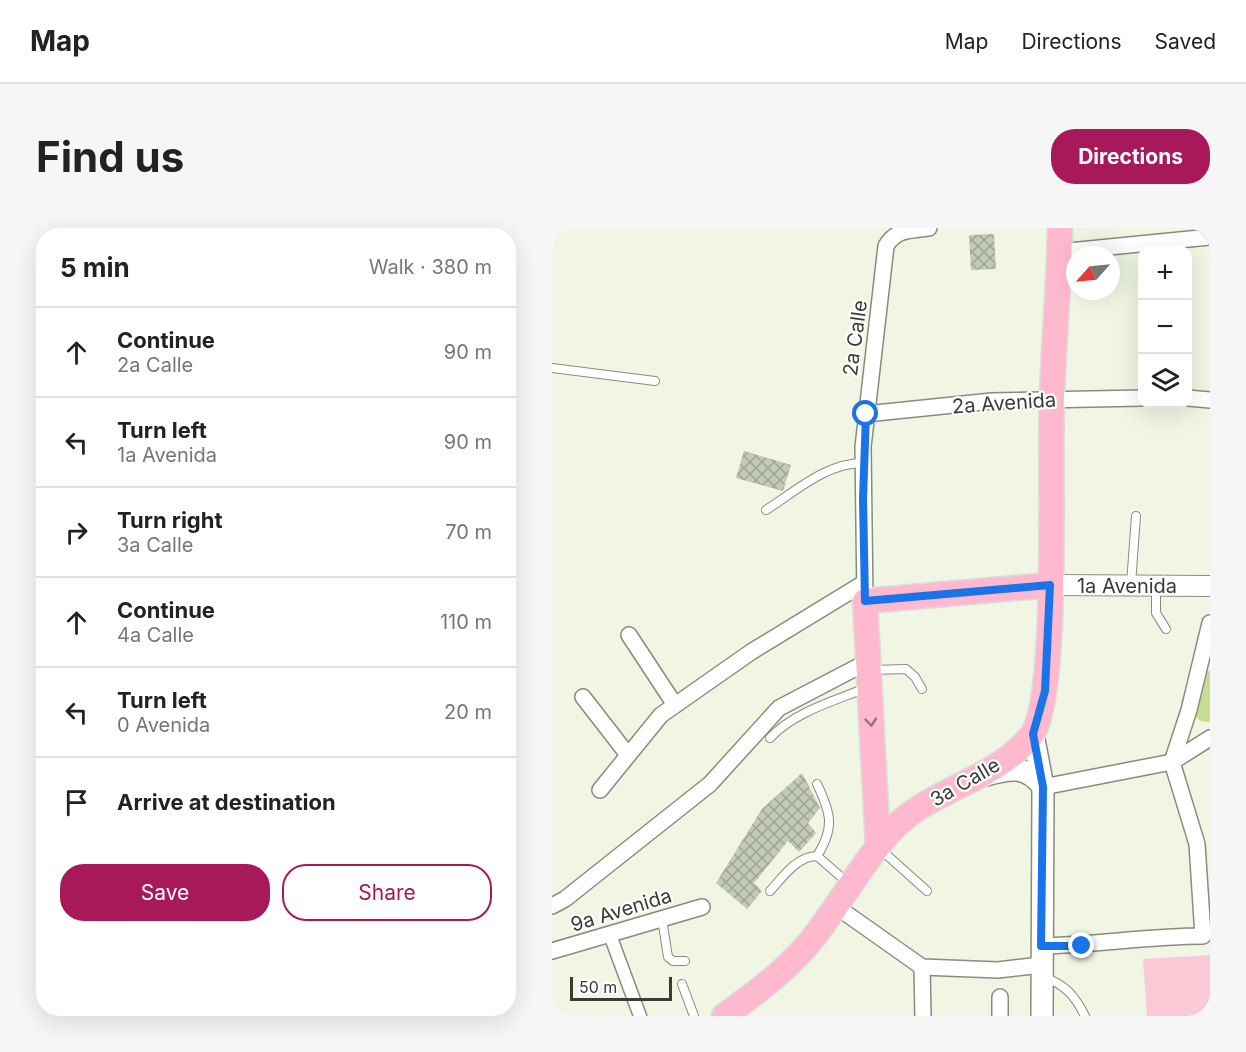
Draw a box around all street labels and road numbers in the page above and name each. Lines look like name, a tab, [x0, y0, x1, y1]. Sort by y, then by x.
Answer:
street label: 2a Calle	[838, 299, 872, 377]
street label: 2a Avenida	[951, 387, 1057, 419]
street label: 1a Avenida	[1077, 574, 1177, 598]
street label: 3a Calle	[926, 753, 1004, 811]
street label: 9a Avenida	[568, 883, 674, 937]

